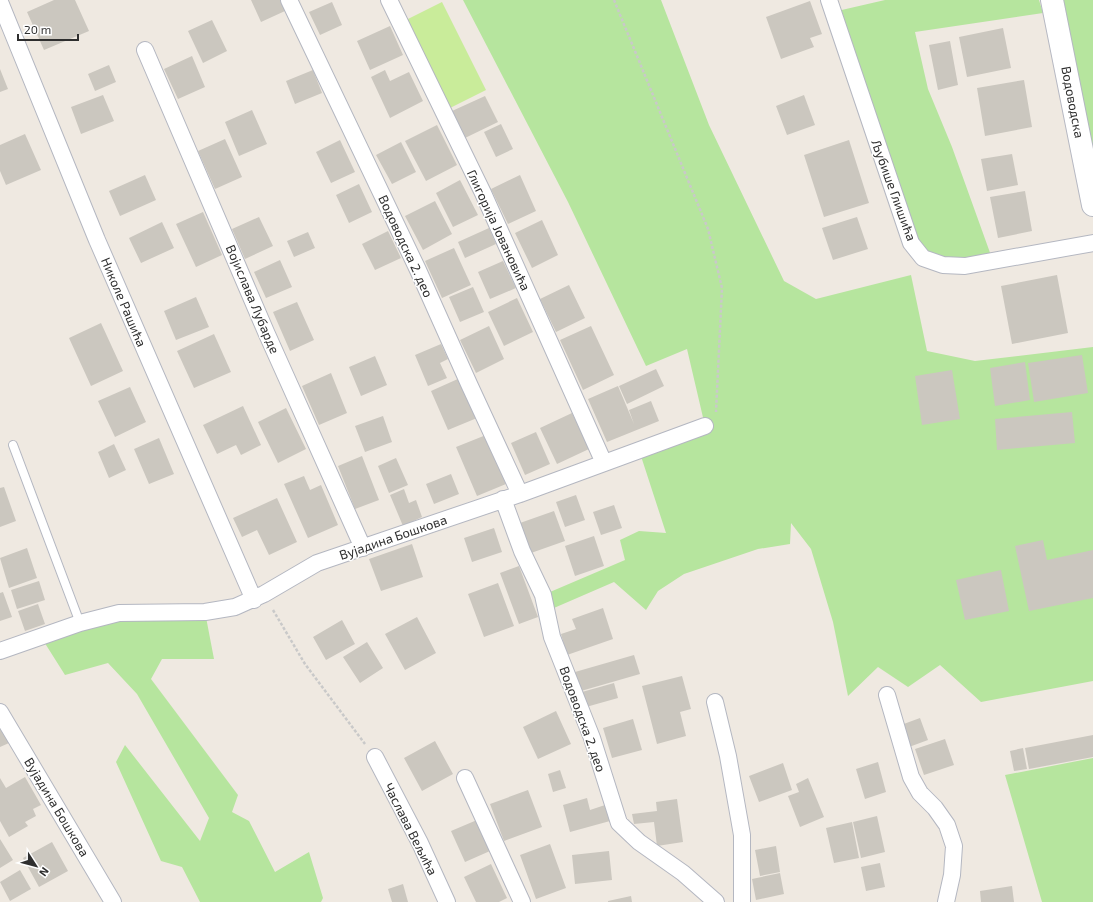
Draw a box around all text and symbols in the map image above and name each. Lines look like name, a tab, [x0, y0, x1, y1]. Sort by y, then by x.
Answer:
scale bar	[18, 16, 78, 42]
text: 20 m	[24, 22, 51, 36]
street label: Водоводска	[1058, 65, 1088, 139]
street label: Љубише Глишића	[868, 137, 920, 243]
street label: Глигорија Јовановића	[464, 167, 534, 293]
street label: Водоводска 2. део	[375, 192, 437, 300]
street label: Војислава Лубарде	[223, 242, 283, 356]
street label: Николе Рашића	[98, 255, 150, 349]
street label: Вујадина Бошкова	[337, 511, 449, 563]
street label: Водоводска 2. део	[557, 664, 609, 774]
street label: Вујадина Бошкова	[21, 755, 93, 859]
street label: Часлава Вељића	[381, 780, 441, 878]
north arrow	[16, 846, 56, 886]
text: N	[37, 865, 52, 879]

